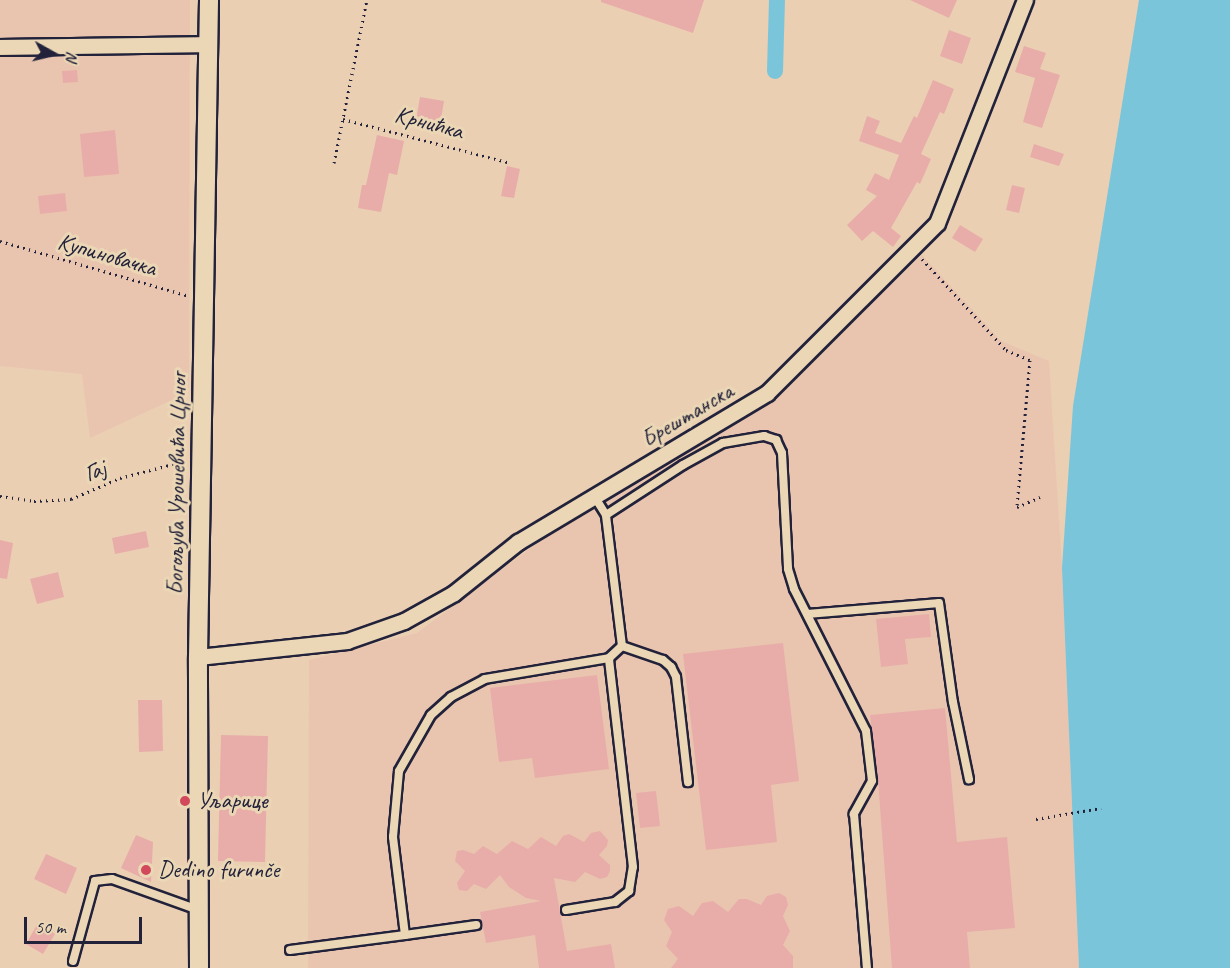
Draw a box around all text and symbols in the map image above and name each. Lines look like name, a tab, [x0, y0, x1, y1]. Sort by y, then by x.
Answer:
north arrow	[24, 24, 84, 84]
text: N	[61, 50, 82, 63]
street label: Крнићка	[392, 100, 466, 146]
street label: Купиновачка	[55, 227, 159, 283]
street label: Богољуба Урошевића Црног	[161, 374, 193, 594]
street label: Брештанска	[636, 376, 738, 454]
street label: Гај	[80, 454, 110, 488]
place label: Уљарице	[197, 787, 267, 815]
marker: Уљарице	[178, 794, 192, 808]
place label: Dedino furunče	[158, 856, 279, 884]
marker: Dedino furunče	[139, 863, 153, 877]
scale bar	[27, 905, 146, 943]
text: 50 m	[35, 916, 66, 938]

